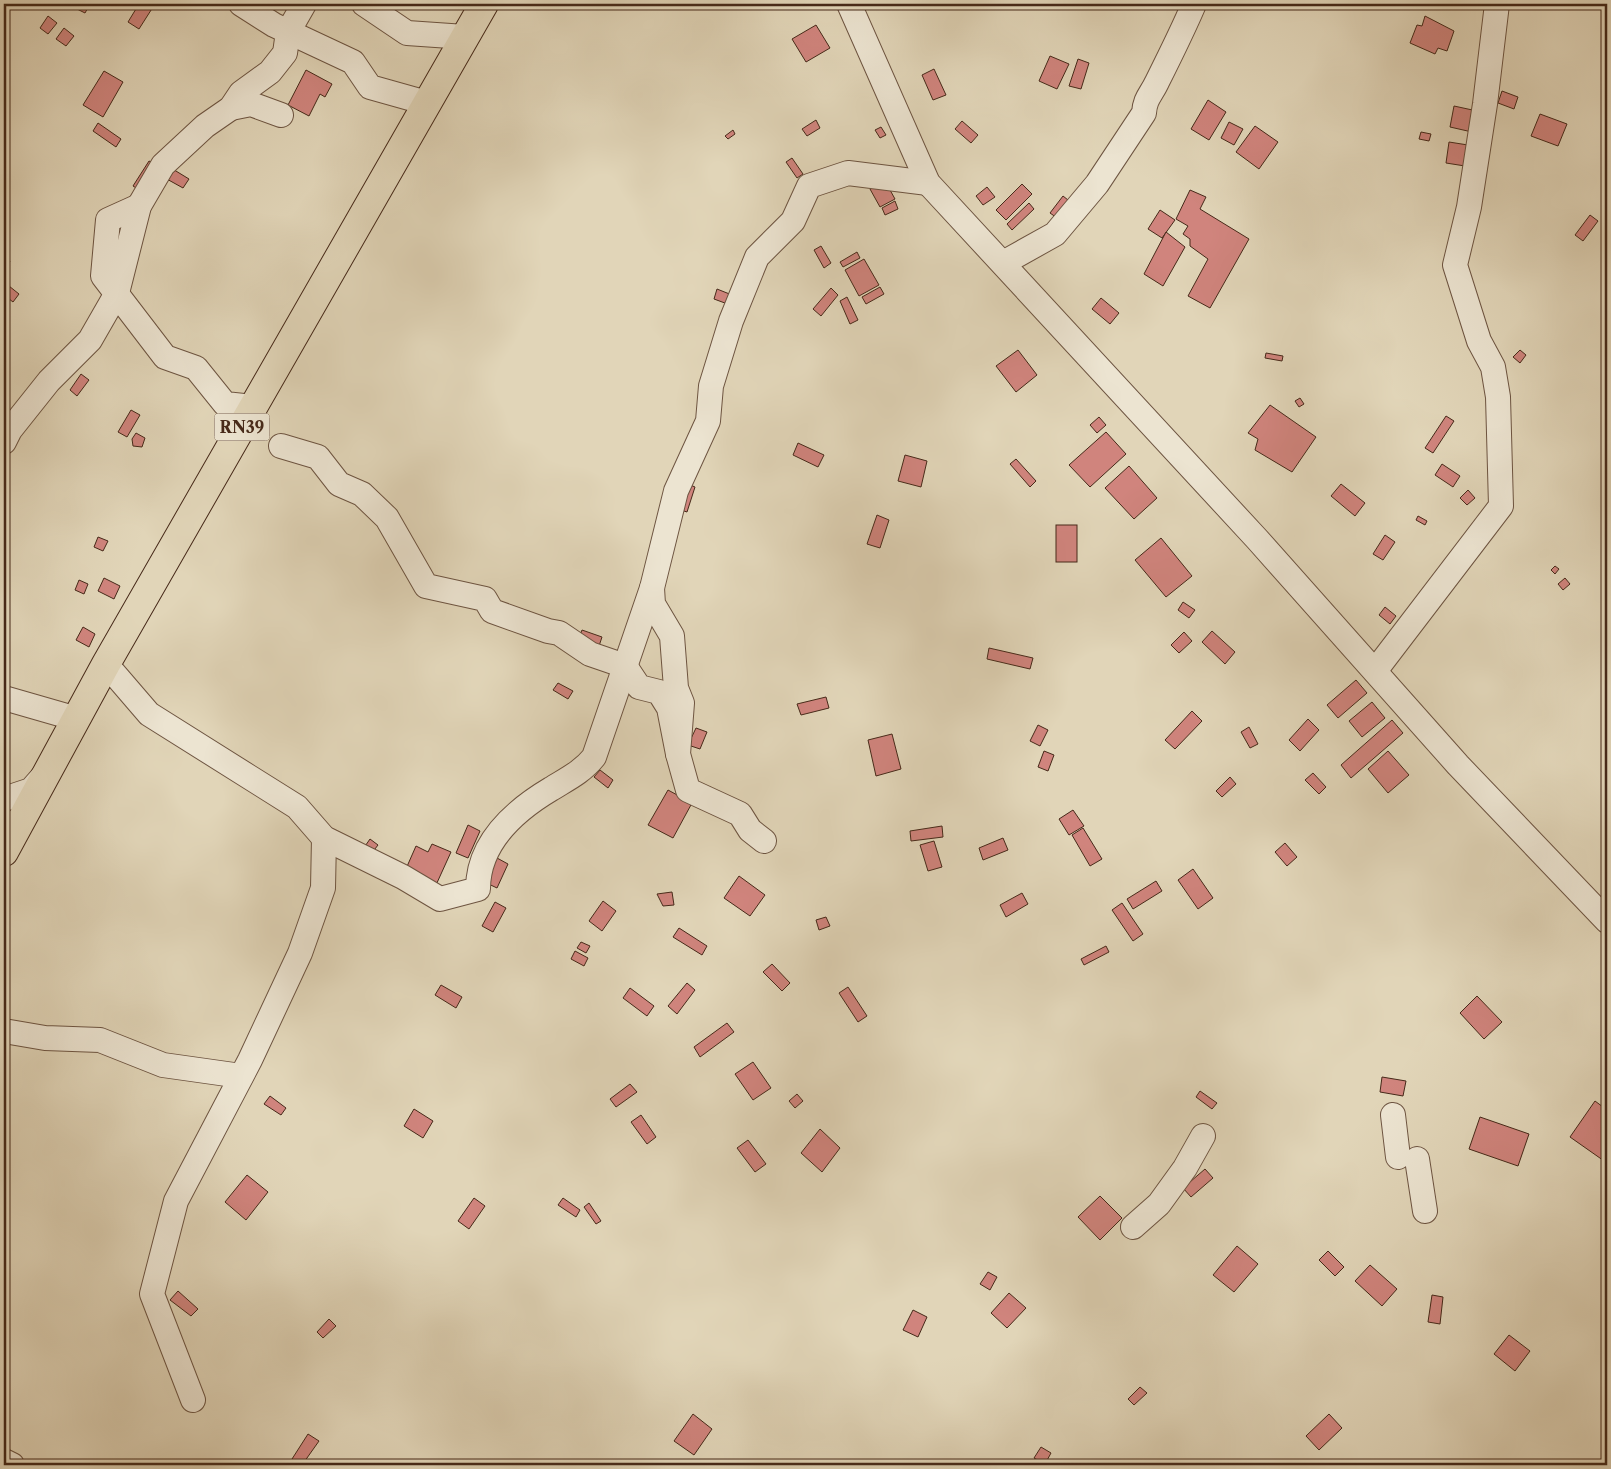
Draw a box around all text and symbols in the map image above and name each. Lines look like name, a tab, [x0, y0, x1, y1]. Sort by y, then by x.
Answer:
road number: RN39	[214, 414, 270, 441]

